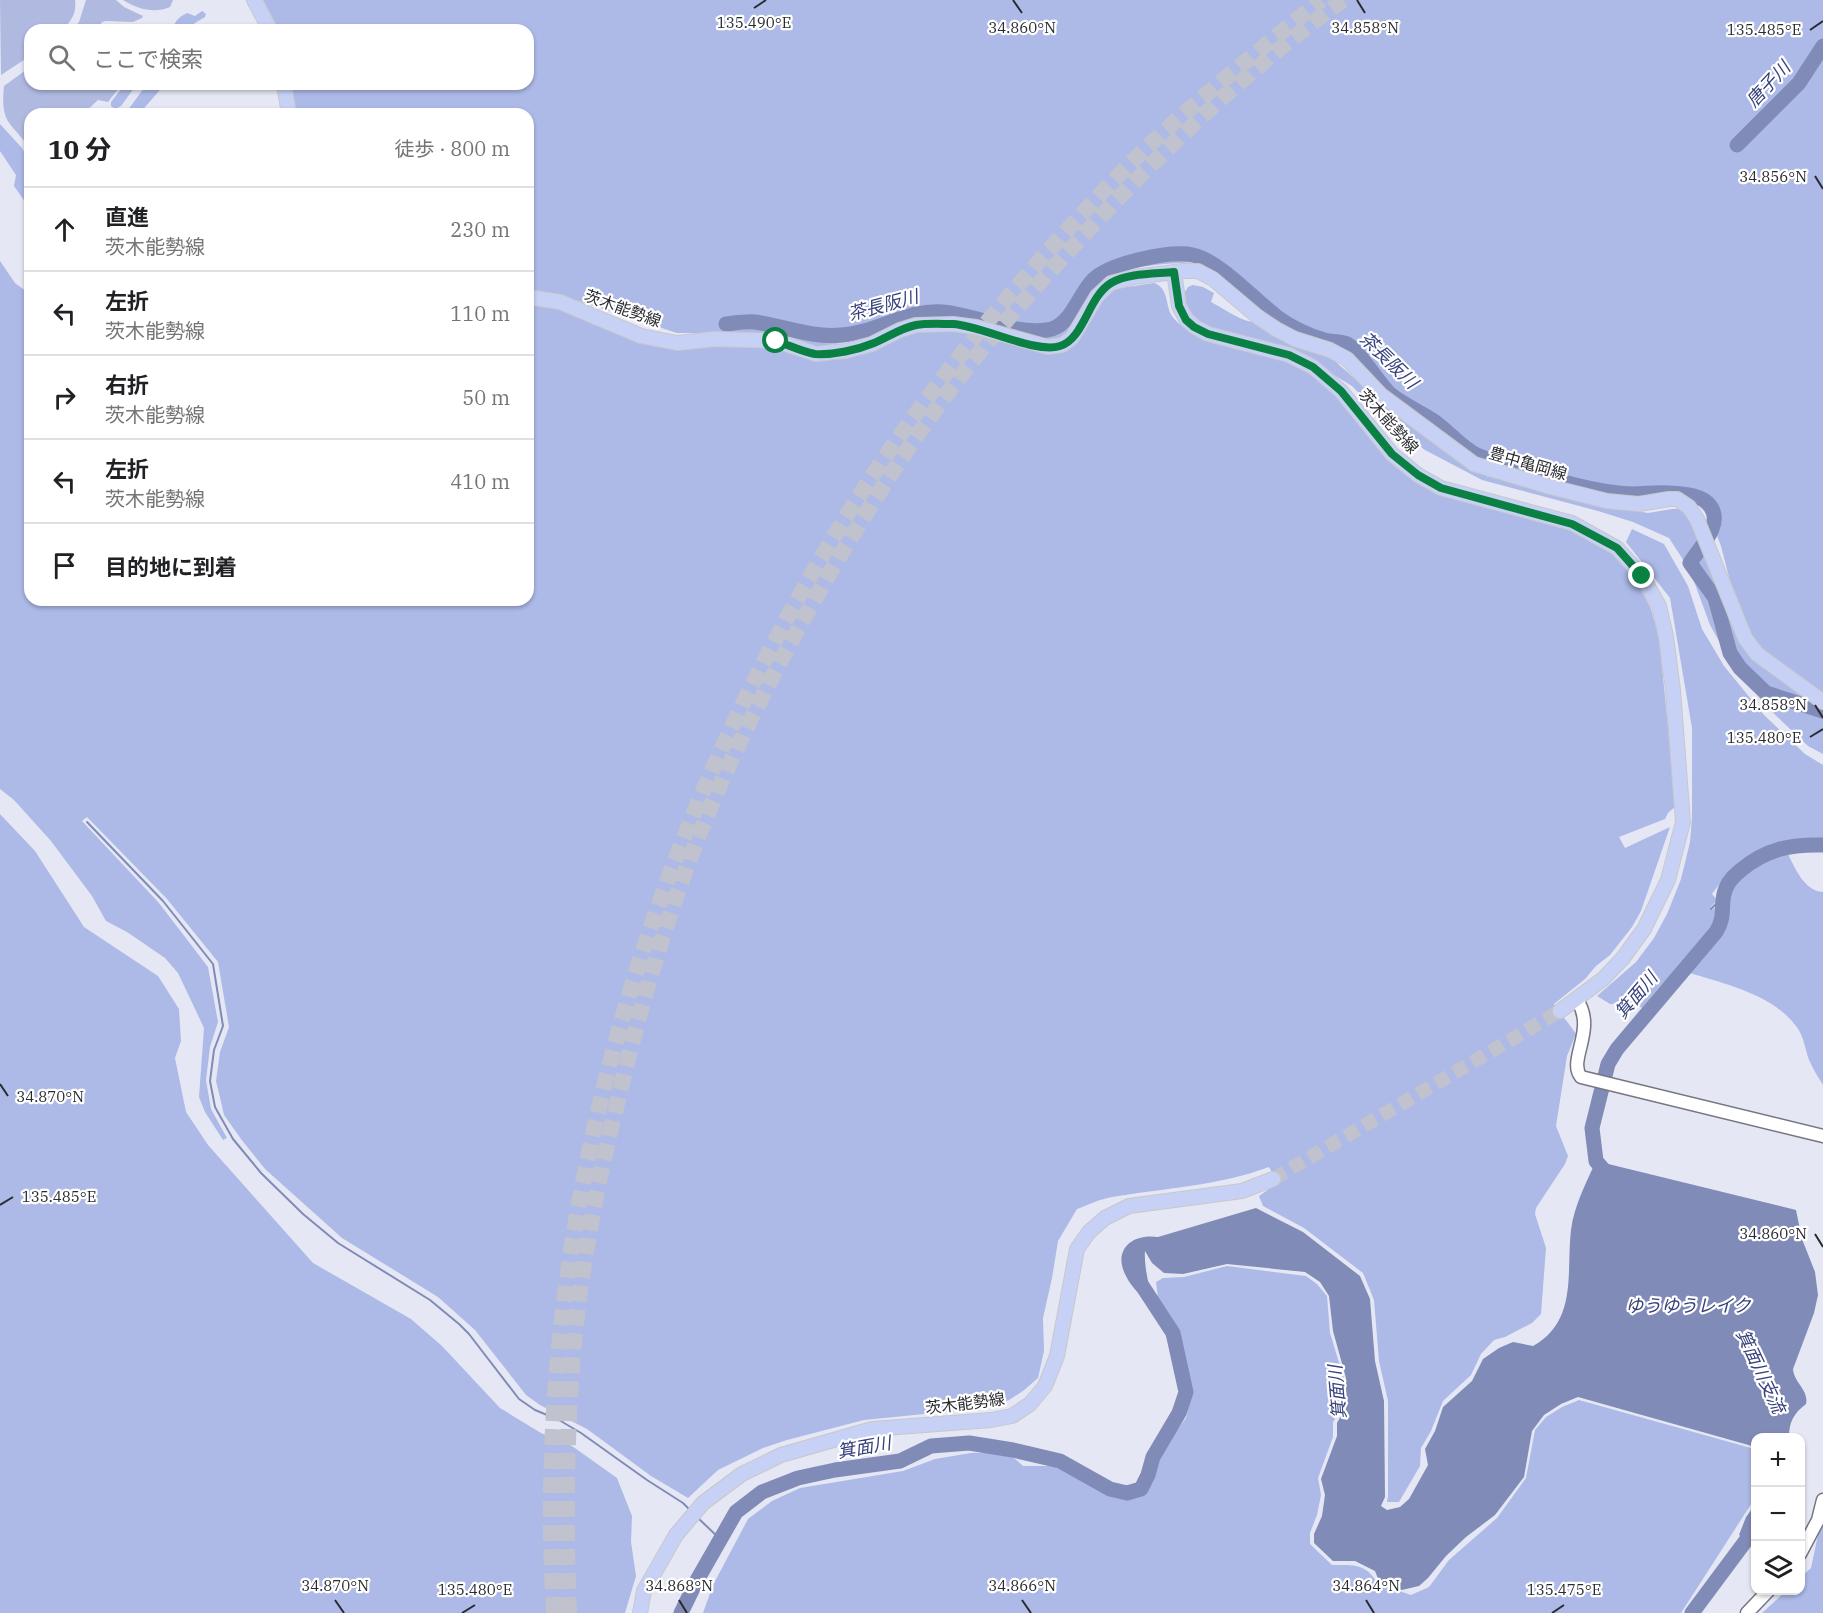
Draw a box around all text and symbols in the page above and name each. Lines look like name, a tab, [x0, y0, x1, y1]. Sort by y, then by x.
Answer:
text: 135.490°E	[717, 13, 791, 32]
text: 34.860°N	[988, 18, 1056, 37]
text: 34.858°N	[1331, 18, 1399, 37]
text: 135.485°E	[1727, 20, 1801, 39]
search box	[24, 24, 534, 90]
icon: search	[45, 41, 78, 74]
text: ここで検索	[93, 44, 203, 73]
water label: 唐子川	[1741, 55, 1796, 112]
text: 10 分	[48, 132, 111, 166]
text: 徒歩 · 800 m	[395, 135, 510, 162]
text: 34.856°N	[1739, 167, 1807, 186]
text: 直進	[105, 202, 149, 231]
icon: ahead	[48, 213, 81, 246]
text: 230 m	[450, 216, 510, 243]
text: 茨木能勢線	[105, 233, 205, 260]
water label: 茶長阪川	[845, 284, 923, 325]
street label: 茨木能勢線	[582, 285, 664, 331]
text: 左折	[105, 286, 149, 315]
icon: left	[48, 297, 81, 330]
text: 110 m	[450, 300, 510, 327]
text: 茨木能勢線	[105, 317, 205, 344]
route start	[762, 327, 788, 353]
water label: 茶長阪川	[1355, 327, 1424, 395]
text: 右折	[105, 370, 149, 399]
icon: right	[48, 381, 81, 414]
text: 50 m	[462, 384, 510, 411]
street label: 茨木能勢線	[1355, 385, 1423, 457]
text: 茨木能勢線	[105, 401, 205, 428]
street label: 豊中亀岡線	[1487, 442, 1569, 484]
text: 左折	[105, 454, 149, 483]
icon: left	[48, 465, 81, 498]
text: 410 m	[450, 468, 510, 495]
text: 茨木能勢線	[105, 485, 205, 512]
icon: arrive	[48, 549, 81, 582]
text: 目的地に到着	[105, 552, 237, 581]
route end	[1628, 562, 1654, 588]
text: 34.858°N	[1739, 695, 1807, 714]
text: 135.480°E	[1727, 728, 1801, 747]
water label: 箕面川	[1610, 965, 1663, 1023]
text: 34.870°N	[16, 1087, 84, 1106]
text: 135.485°E	[22, 1187, 96, 1206]
text: 34.860°N	[1739, 1224, 1807, 1243]
water label: ゆうゆうレイク	[1625, 1294, 1752, 1317]
water label: 箕面川支流	[1732, 1325, 1792, 1419]
water label: 箕面川	[1323, 1362, 1351, 1420]
street label: 茨木能勢線	[924, 1388, 1006, 1418]
water label: 箕面川	[835, 1431, 895, 1463]
map controls	[1751, 1433, 1805, 1595]
button: +	[1751, 1433, 1805, 1487]
button: −	[1751, 1487, 1805, 1541]
button: layers	[1751, 1541, 1805, 1595]
text: 34.870°N	[301, 1576, 369, 1595]
text: 34.868°N	[645, 1576, 713, 1595]
text: 34.866°N	[988, 1576, 1056, 1595]
text: 34.864°N	[1332, 1576, 1400, 1595]
text: 135.480°E	[438, 1580, 512, 1599]
text: 135.475°E	[1527, 1580, 1601, 1599]

